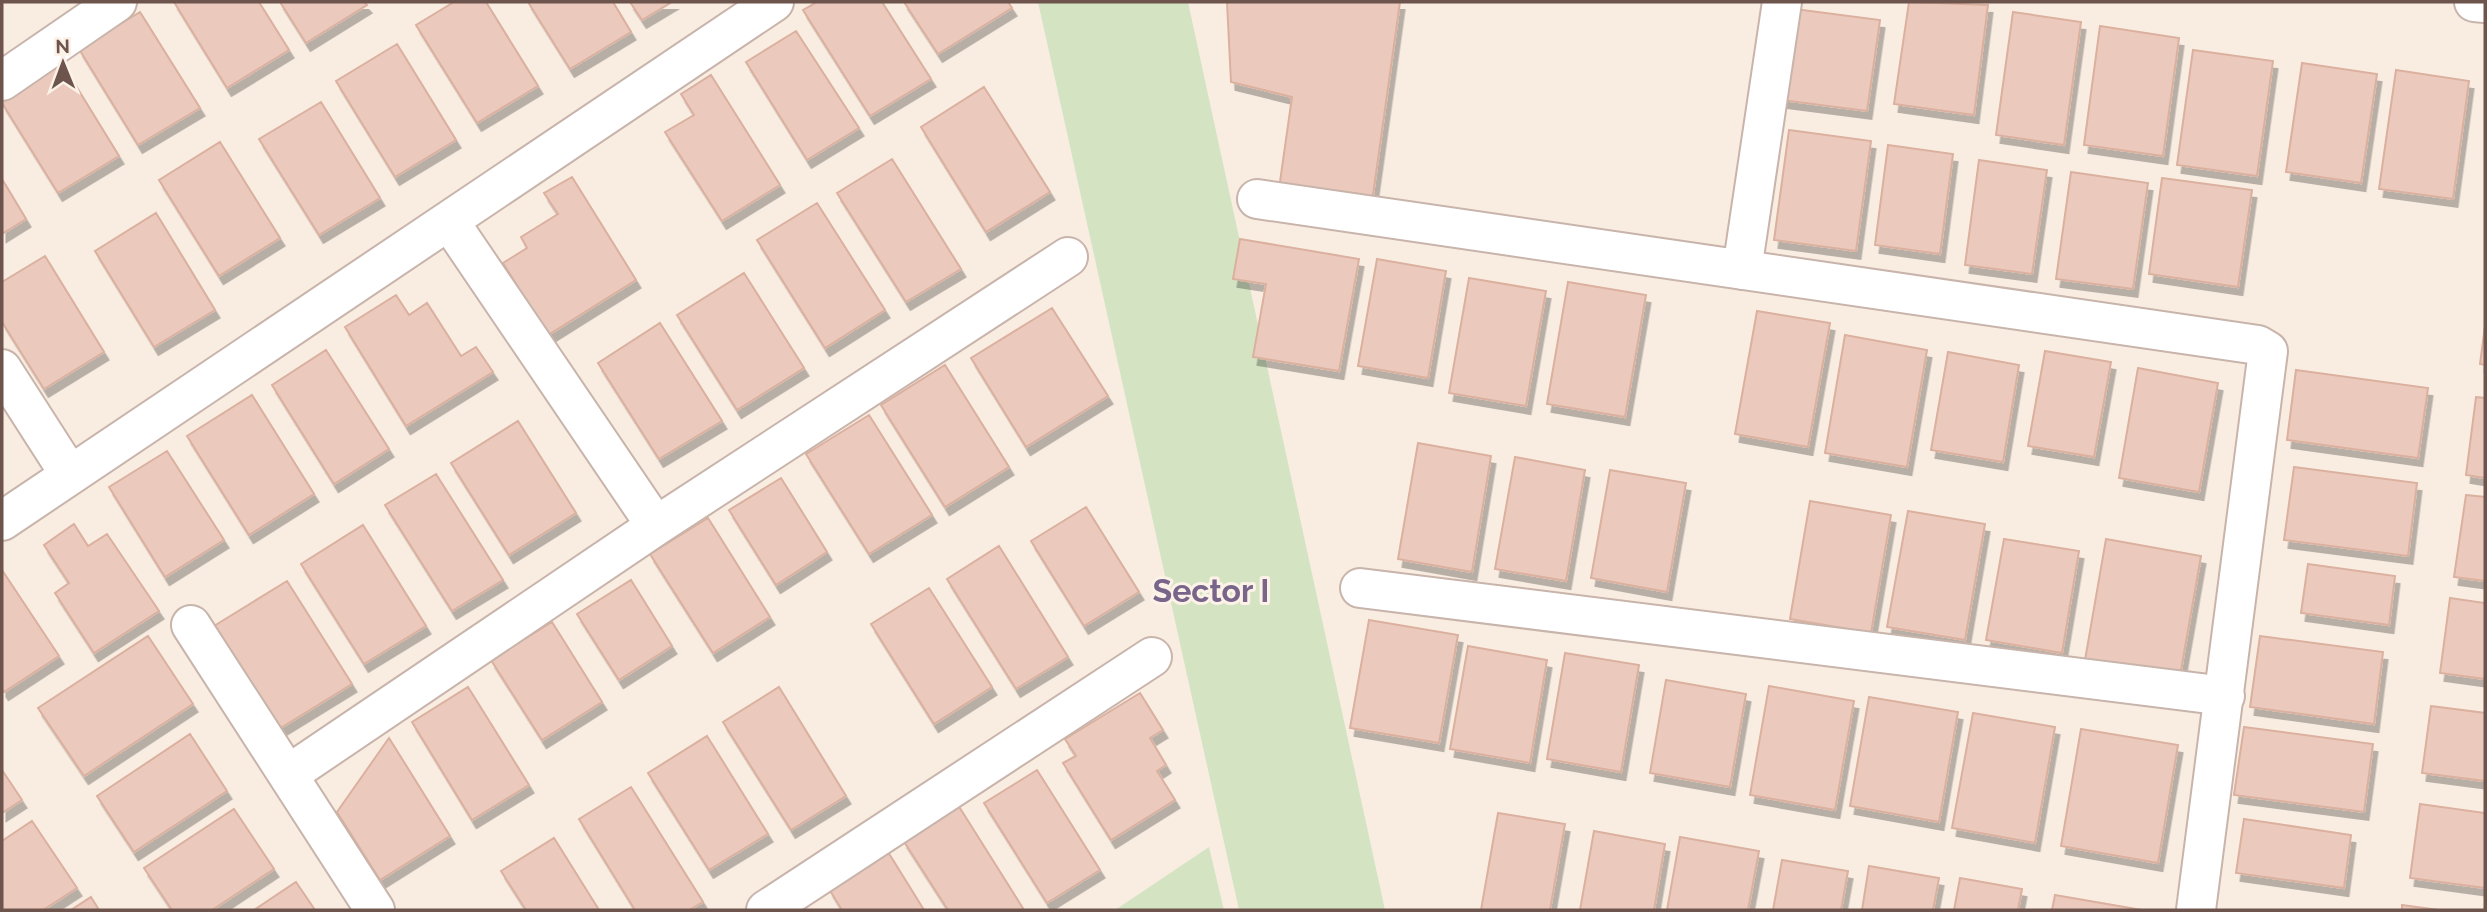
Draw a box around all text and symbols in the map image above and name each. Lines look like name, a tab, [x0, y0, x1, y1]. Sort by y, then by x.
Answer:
north arrow	[28, 28, 98, 98]
text: N	[55, 35, 70, 57]
district label: Sector I	[1153, 572, 1269, 609]

